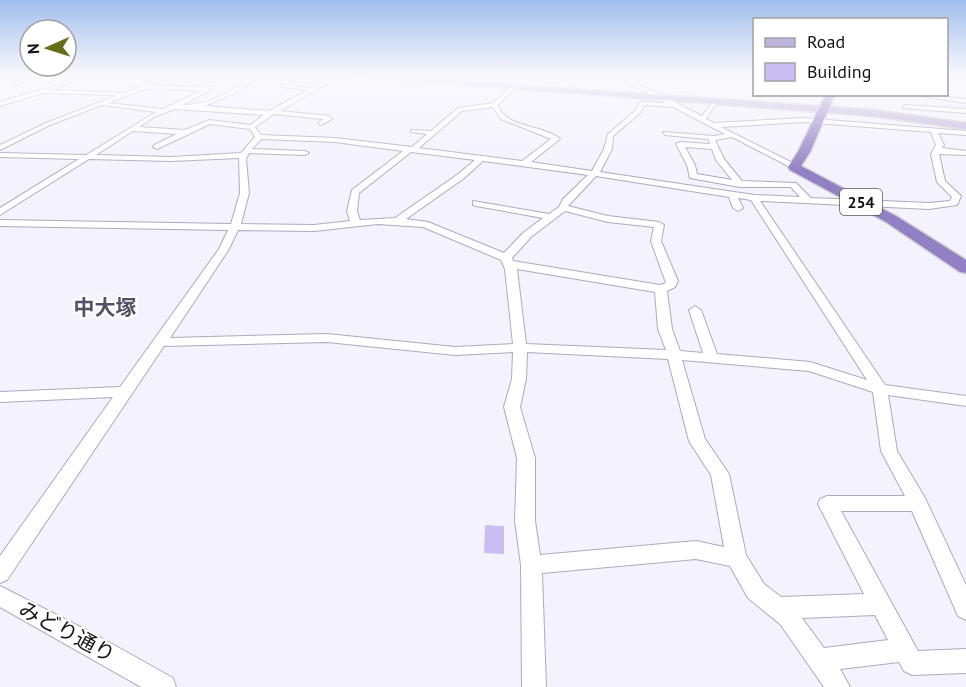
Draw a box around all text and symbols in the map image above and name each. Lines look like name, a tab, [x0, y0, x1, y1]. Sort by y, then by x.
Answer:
north arrow	[18, 18, 78, 78]
legend	[753, 18, 948, 96]
text: Road	[807, 30, 845, 53]
text: N	[23, 43, 43, 55]
text: Building	[807, 60, 871, 83]
road number: 254	[840, 189, 882, 215]
district label: 中大塚	[74, 294, 137, 321]
street label: みどり通り	[15, 595, 120, 668]

